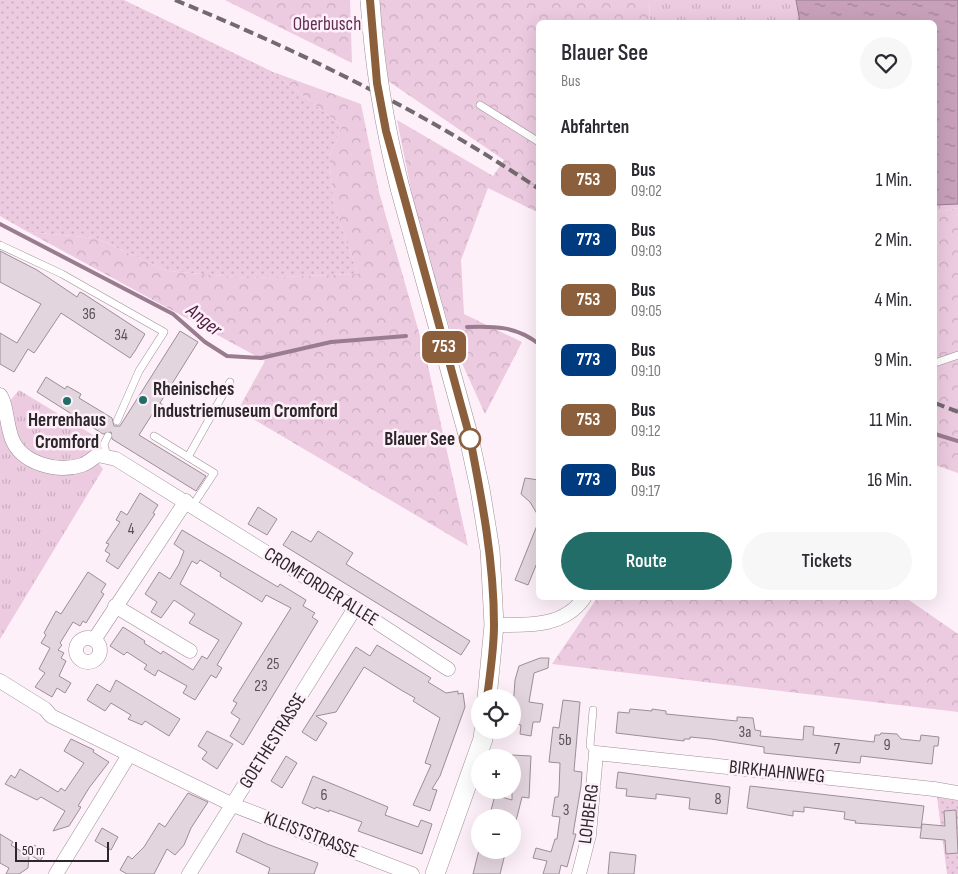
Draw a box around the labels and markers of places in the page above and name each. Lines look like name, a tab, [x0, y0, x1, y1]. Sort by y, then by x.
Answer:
place label: Rheinisches Industriemuseum Cromford	[153, 378, 338, 423]
marker: Rheinisches Industriemuseum Cromford	[137, 394, 149, 406]
marker: Herrenhaus Cromford	[61, 395, 73, 407]
place label: Herrenhaus Cromford	[28, 409, 106, 454]
place label: Blauer See	[384, 428, 455, 451]
marker: Blauer See	[459, 428, 481, 450]

